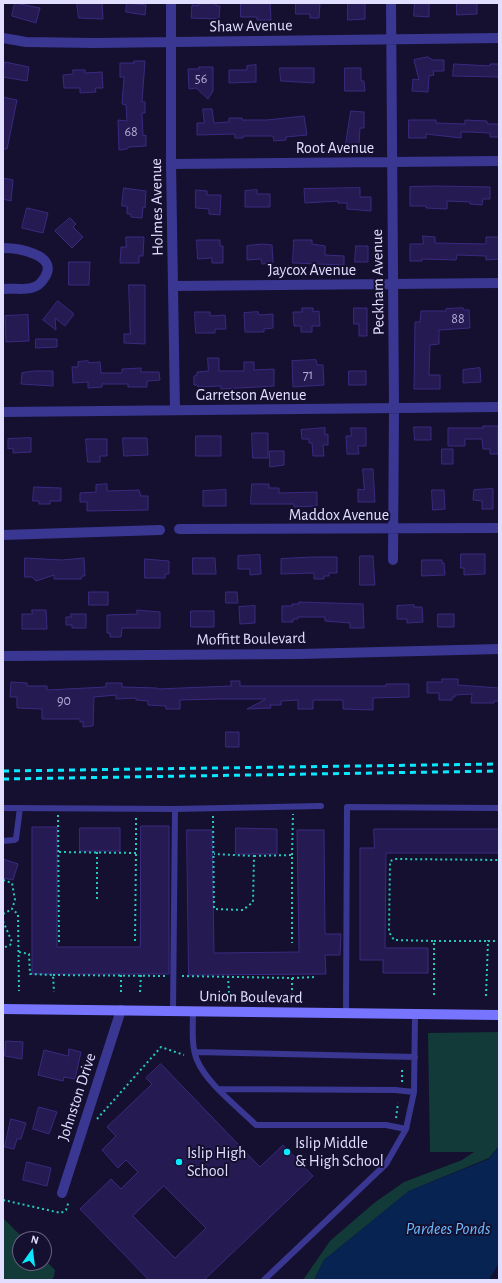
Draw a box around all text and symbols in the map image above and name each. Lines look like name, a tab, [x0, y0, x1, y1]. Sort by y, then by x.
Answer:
street label: Shaw Avenue	[209, 16, 293, 36]
house number: 56	[195, 71, 207, 87]
house number: 68	[124, 124, 138, 140]
street label: Root Avenue	[296, 138, 374, 158]
street label: Holmes Avenue	[147, 158, 167, 256]
street label: Peckham Avenue	[367, 229, 389, 335]
street label: Jaycox Avenue	[268, 260, 356, 280]
house number: 88	[451, 311, 465, 327]
house number: 71	[303, 367, 313, 383]
street label: Garretson Avenue	[196, 385, 306, 405]
street label: Maddox Avenue	[289, 505, 389, 525]
street label: Moffitt Boulevard	[196, 628, 306, 650]
house number: 90	[57, 693, 71, 709]
street label: Union Boulevard	[199, 986, 303, 1008]
street label: Johnston Drive	[54, 1050, 100, 1144]
place label: Islip Middle & High School	[295, 1133, 384, 1171]
place label: Islip High School	[187, 1143, 246, 1181]
marker: Islip Middle & High School	[282, 1147, 292, 1157]
marker: Islip High School	[174, 1157, 184, 1167]
water label: Pardees Ponds	[406, 1219, 490, 1239]
north arrow	[12, 1231, 52, 1271]
text: N	[30, 1234, 40, 1246]

